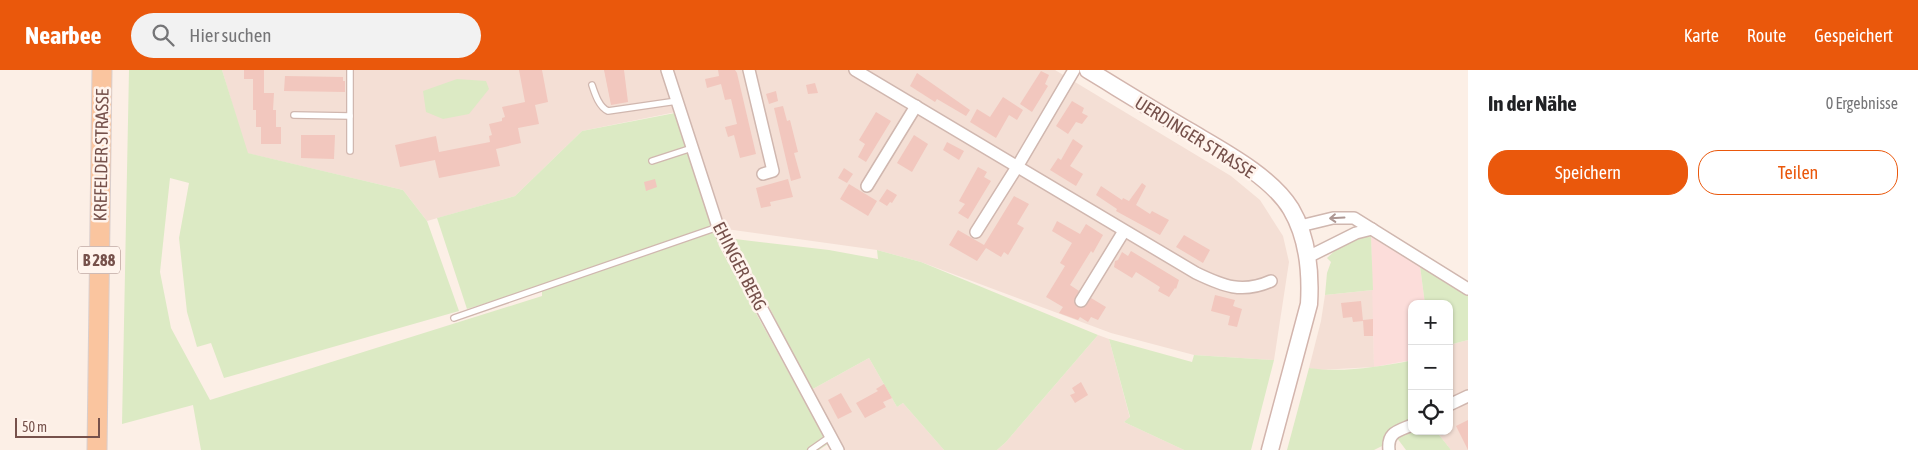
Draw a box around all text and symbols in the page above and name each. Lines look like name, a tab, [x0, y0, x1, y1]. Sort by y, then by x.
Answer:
search box	[131, 13, 481, 58]
icon: search	[149, 21, 177, 49]
text: Nearbee	[25, 22, 101, 49]
text: Hier suchen	[189, 24, 272, 46]
text: Karte	[1684, 25, 1719, 46]
text: Route	[1747, 25, 1786, 46]
text: Gespeichert	[1814, 25, 1893, 46]
street label: KREFELDER STRASSE	[89, 88, 113, 222]
text: In der Nähe	[1488, 91, 1577, 115]
street label: UERDINGER STRASSE	[1131, 92, 1259, 182]
text: 0 Ergebnisse	[1826, 94, 1898, 112]
button: Speichern	[1488, 150, 1688, 195]
button: Teilen	[1698, 150, 1898, 195]
one-way arrow	[1329, 214, 1345, 223]
street label: EHINGER BERG	[709, 218, 771, 314]
road number: B 288	[78, 246, 120, 274]
map controls	[1408, 300, 1453, 435]
button: +	[1408, 300, 1453, 345]
button: −	[1408, 345, 1453, 390]
button: locate	[1408, 390, 1453, 435]
scale bar	[15, 415, 100, 438]
text: 50 m	[22, 419, 47, 435]

